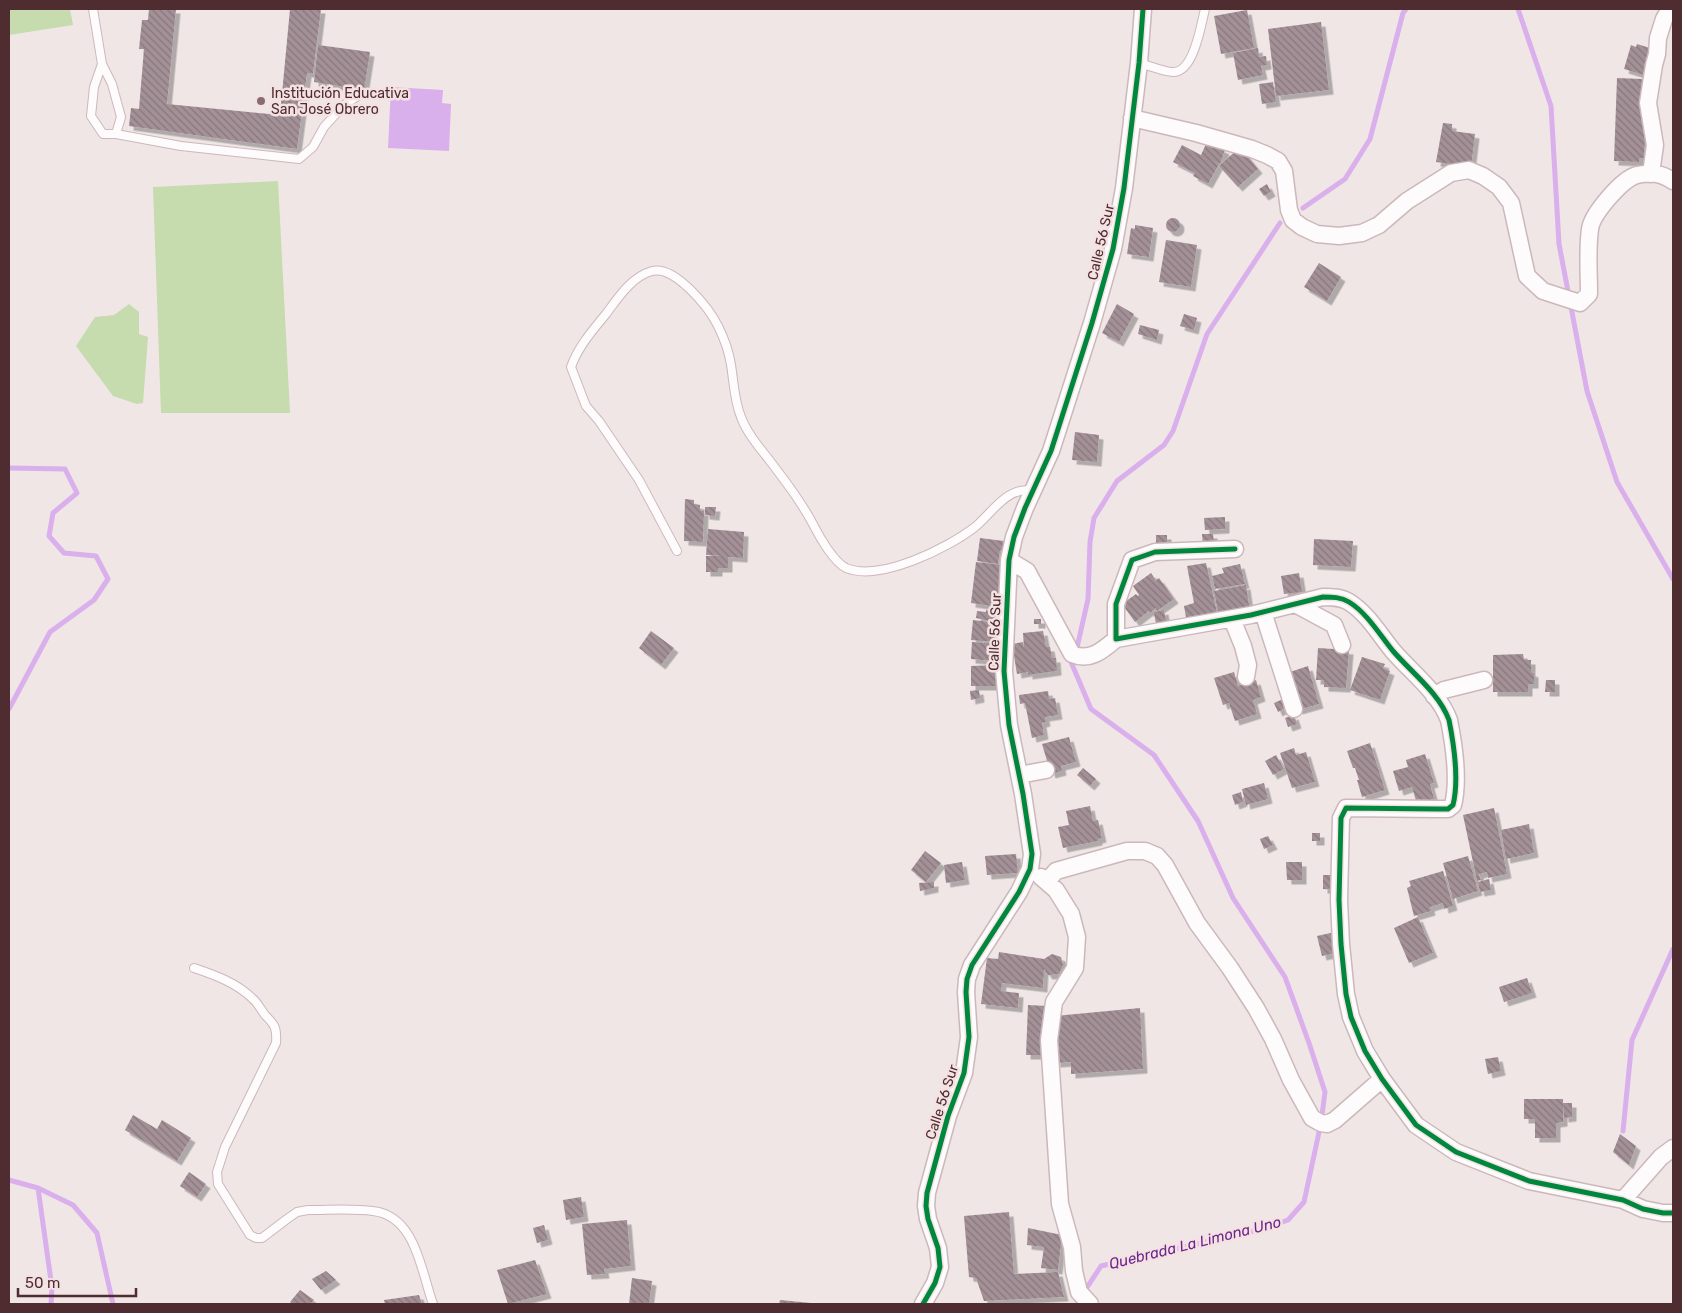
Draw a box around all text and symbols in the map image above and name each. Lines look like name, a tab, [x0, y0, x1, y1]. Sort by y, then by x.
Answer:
place label: Institución Educativa San José Obrero	[271, 85, 409, 118]
marker: Institución Educativa San José Obrero	[255, 95, 267, 107]
street label: Calle 56 Sur	[1084, 202, 1118, 282]
street label: Calle 56 Sur	[985, 592, 1005, 671]
street label: Calle 56 Sur	[922, 1062, 962, 1142]
water label: Quebrada La Limona Uno	[1107, 1213, 1283, 1273]
scale bar	[18, 1266, 135, 1298]
text: 50 m	[25, 1274, 60, 1292]

